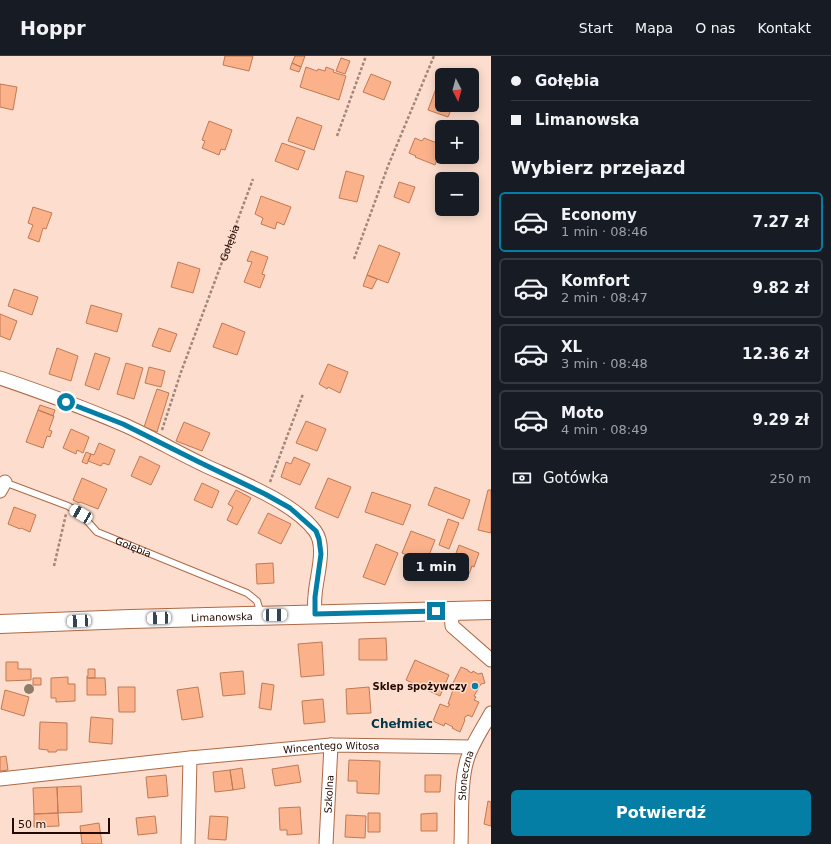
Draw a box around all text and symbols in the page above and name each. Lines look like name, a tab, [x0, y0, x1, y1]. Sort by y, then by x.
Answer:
text: Hoppr	[20, 17, 86, 39]
text: Start	[579, 20, 613, 36]
text: Mapa	[635, 20, 673, 36]
text: O nas	[695, 20, 735, 36]
text: Kontakt	[757, 20, 811, 36]
north arrow	[435, 68, 479, 112]
map controls	[435, 68, 479, 216]
text: Gołębia	[535, 72, 599, 90]
text: Limanowska	[535, 111, 639, 129]
button: +	[435, 120, 479, 164]
text: Wybierz przejazd	[511, 157, 686, 178]
button: −	[435, 172, 479, 216]
icon: car	[513, 204, 549, 240]
text: Economy	[561, 206, 637, 224]
text: 7.27 zł	[752, 213, 809, 231]
street label: Gołębia	[217, 223, 241, 263]
text: 1 min · 08:46	[561, 224, 648, 239]
icon: car	[513, 270, 549, 306]
text: Komfort	[561, 272, 630, 290]
text: 9.82 zł	[752, 279, 809, 297]
text: 2 min · 08:47	[561, 290, 648, 305]
icon: car	[513, 336, 549, 372]
text: XL	[561, 338, 582, 356]
text: 12.36 zł	[742, 345, 809, 363]
text: 3 min · 08:48	[561, 356, 648, 371]
route start	[57, 393, 75, 411]
icon: car	[513, 402, 549, 438]
text: Moto	[561, 404, 604, 422]
text: 9.29 zł	[752, 411, 809, 429]
text: 4 min · 08:49	[561, 422, 648, 437]
icon: cash	[511, 467, 533, 489]
text: Gotówka	[543, 469, 609, 487]
text: 250 m	[769, 471, 811, 486]
car	[68, 503, 94, 525]
street label: Gołębia	[114, 535, 153, 559]
callout: 1 min	[403, 553, 469, 581]
text: 1 min	[416, 559, 456, 574]
route end	[427, 602, 445, 620]
car	[263, 609, 287, 621]
street label: Limanowska	[191, 610, 253, 623]
car	[147, 612, 171, 624]
car	[67, 614, 91, 628]
place label: Sklep spożywczy	[372, 681, 467, 692]
marker: Sklep spożywczy	[470, 681, 480, 691]
district label: Chełmiec	[371, 717, 433, 731]
street label: Wincentego Witosa	[283, 739, 380, 755]
street label: Słoneczna	[456, 749, 476, 801]
street label: Szkolna	[322, 775, 335, 814]
button: Potwierdź	[511, 790, 811, 836]
scale bar	[12, 816, 110, 835]
text: 50 m	[18, 818, 46, 831]

